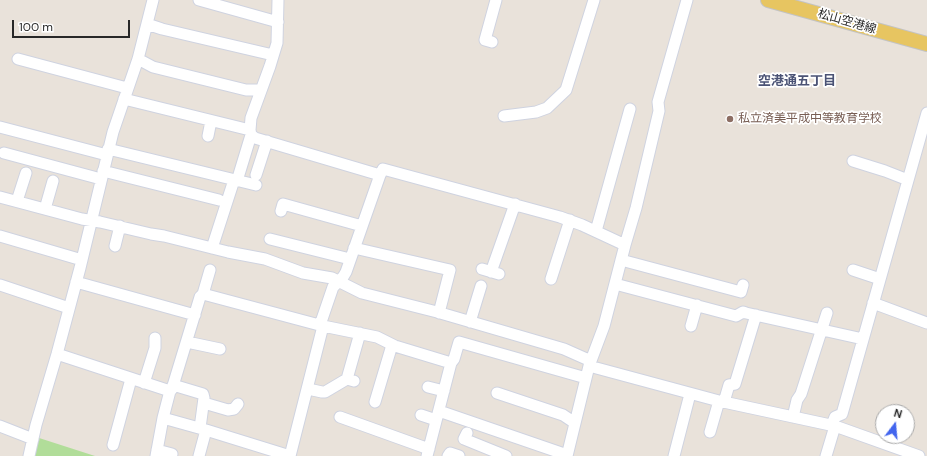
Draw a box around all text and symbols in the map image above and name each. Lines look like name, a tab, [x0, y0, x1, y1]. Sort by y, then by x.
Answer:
street label: 松山空港線	[816, 7, 878, 37]
scale bar	[14, 12, 132, 38]
text: 100 m	[19, 19, 53, 35]
district label: 空港通五丁目	[758, 74, 836, 90]
place label: 私立済美平成中等教育学校	[738, 112, 882, 126]
marker: 私立済美平成中等教育学校	[725, 114, 735, 124]
north arrow	[875, 404, 915, 444]
text: N	[892, 406, 904, 421]

